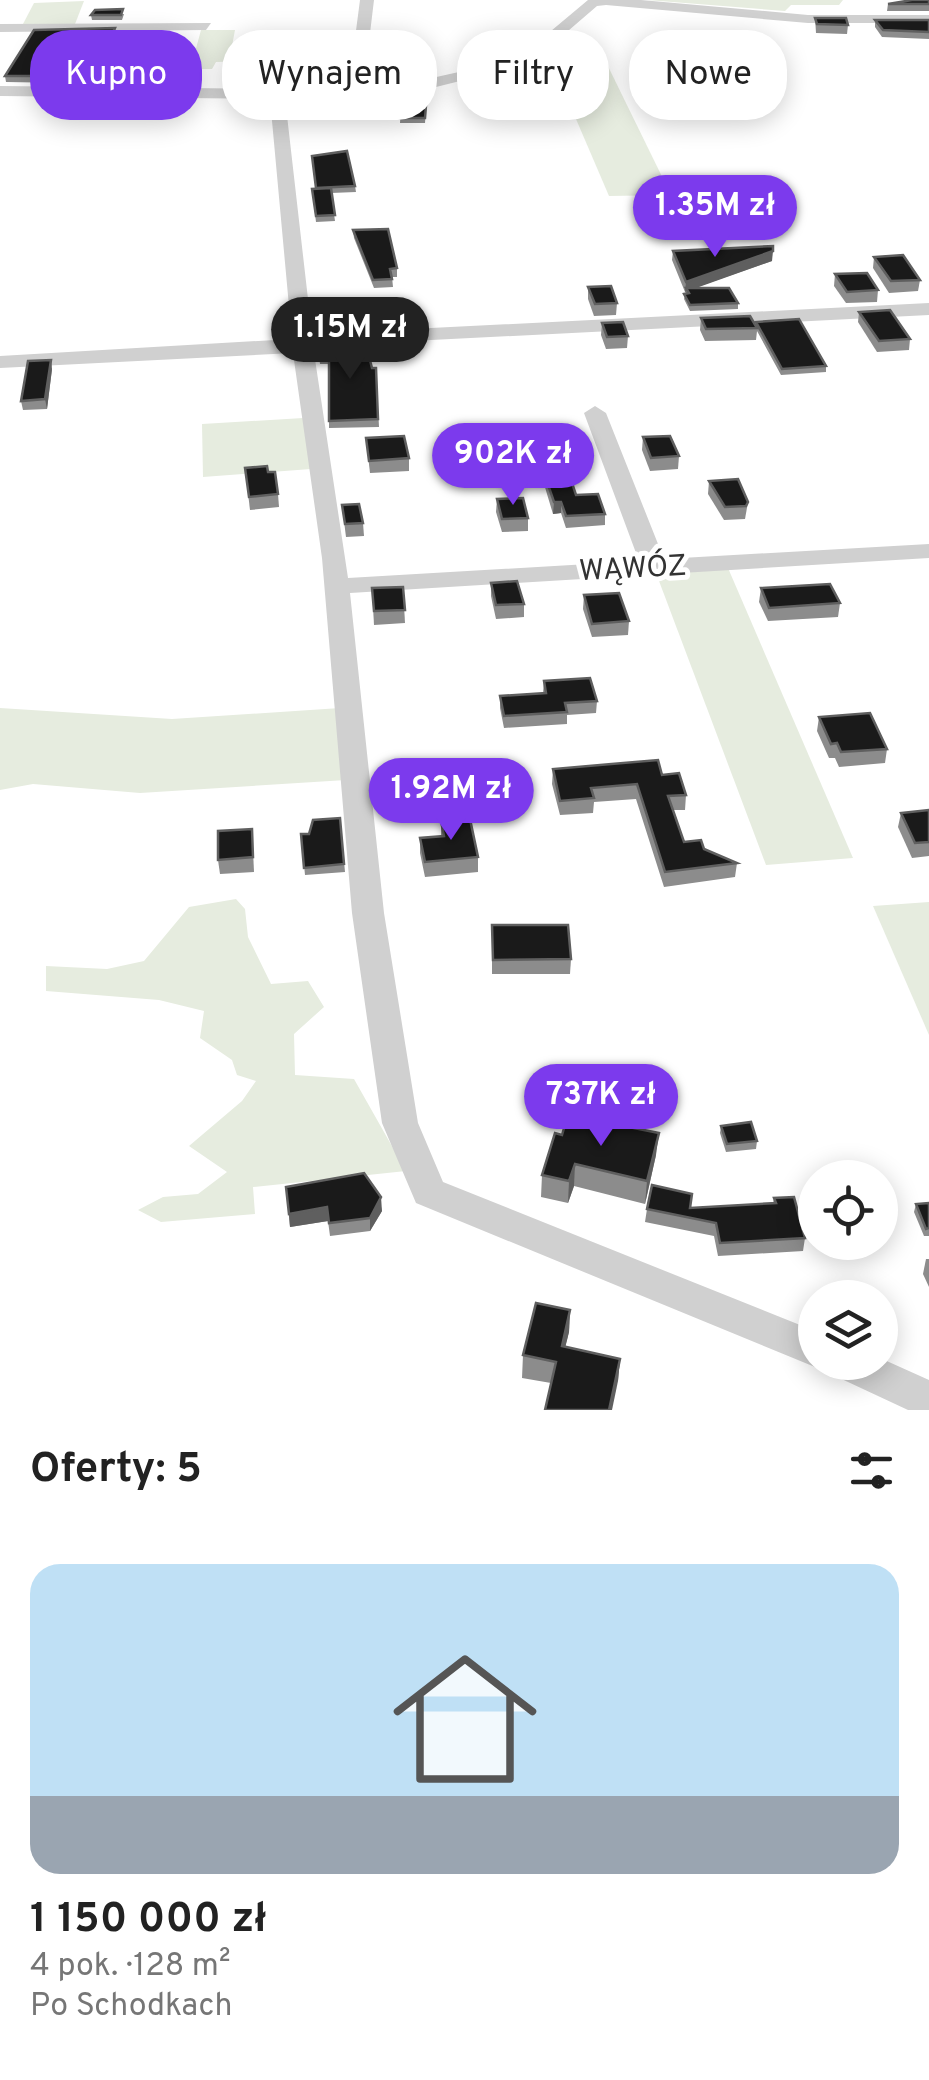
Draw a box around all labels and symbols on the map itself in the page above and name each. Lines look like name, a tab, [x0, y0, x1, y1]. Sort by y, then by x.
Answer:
pin: 1.35M zł	[612, 175, 818, 260]
pin: 1.15M zł	[247, 297, 453, 382]
pin: 902K zł	[421, 423, 605, 508]
street label: WĄWÓZ	[578, 546, 688, 591]
pin: 1.92M zł	[348, 758, 554, 843]
pin: 737K zł	[509, 1064, 693, 1149]

